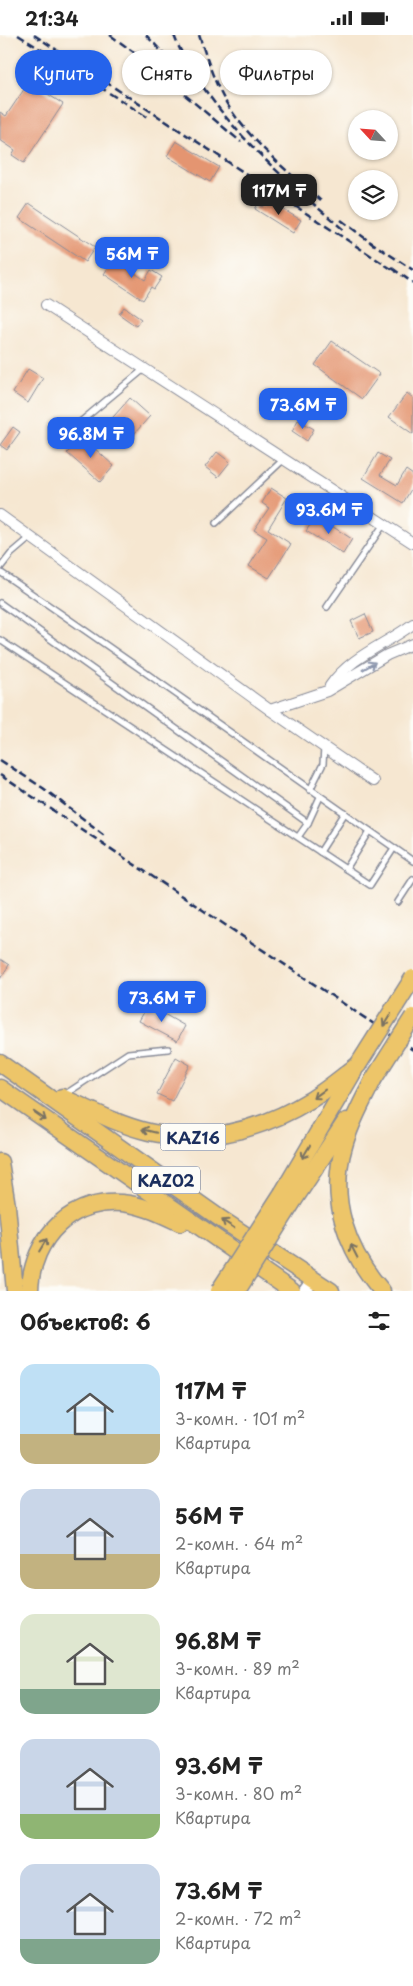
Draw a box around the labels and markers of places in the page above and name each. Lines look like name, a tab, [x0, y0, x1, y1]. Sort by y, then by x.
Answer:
pin: 117M ₸	[238, 173, 320, 216]
pin: 56M ₸	[97, 237, 167, 279]
pin: 73.6M ₸	[257, 387, 349, 430]
pin: 96.8M ₸	[45, 417, 137, 459]
pin: 93.6M ₸	[283, 493, 375, 535]
pin: 73.6M ₸	[116, 981, 208, 1023]

